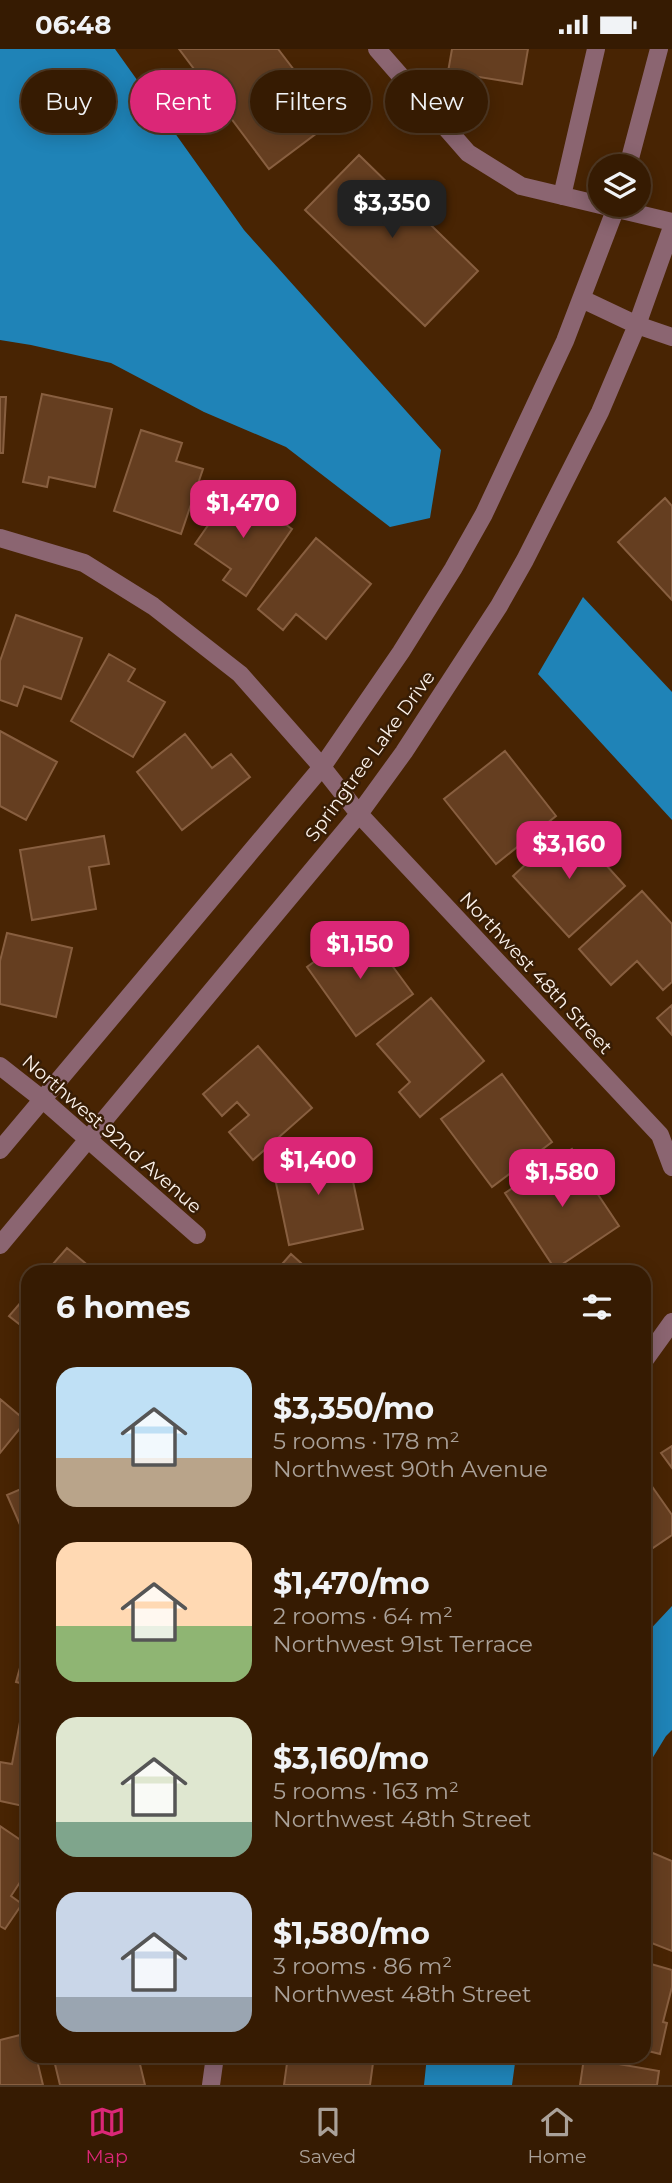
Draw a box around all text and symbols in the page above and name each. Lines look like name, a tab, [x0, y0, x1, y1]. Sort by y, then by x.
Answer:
text: 06:48	[35, 9, 111, 41]
chip: Buy	[21, 70, 116, 133]
chip: Rent	[130, 70, 236, 133]
chip: Filters	[250, 70, 371, 133]
chip: New	[385, 70, 488, 133]
map controls	[588, 154, 651, 217]
button: layers	[588, 154, 651, 217]
pin: $3,350	[335, 181, 449, 240]
text: $3,350	[353, 189, 431, 217]
pin: $1,470	[186, 481, 300, 540]
text: $1,470	[206, 489, 280, 517]
street label: Springtree Lake Drive	[300, 666, 440, 846]
pin: $3,160	[512, 821, 626, 881]
text: $3,160	[532, 830, 606, 858]
street label: Northwest 48th Street	[455, 887, 617, 1059]
pin: $1,150	[303, 921, 417, 981]
text: $1,150	[326, 930, 394, 958]
street label: Northwest 92nd Avenue	[18, 1050, 206, 1218]
pin: $1,400	[261, 1137, 375, 1197]
text: $1,400	[280, 1146, 356, 1174]
pin: $1,580	[505, 1149, 619, 1209]
text: $1,580	[525, 1158, 599, 1186]
icon: filters	[578, 1288, 616, 1326]
text: 6 homes	[56, 1289, 191, 1326]
text: $3,350/mo	[273, 1390, 434, 1427]
icon: home	[112, 1395, 196, 1479]
text: 5 rooms · 178 m²	[273, 1427, 460, 1455]
text: Northwest 90th Avenue	[273, 1455, 548, 1483]
text: $1,470/mo	[273, 1565, 430, 1602]
icon: home	[112, 1570, 196, 1654]
text: 2 rooms · 64 m²	[273, 1602, 453, 1630]
text: Northwest 91st Terrace	[273, 1630, 533, 1658]
text: $3,160/mo	[273, 1740, 429, 1777]
icon: home	[112, 1745, 196, 1829]
text: 5 rooms · 163 m²	[273, 1777, 459, 1805]
text: Northwest 48th Street	[273, 1805, 531, 1833]
text: $1,580/mo	[273, 1915, 430, 1952]
icon: home	[112, 1920, 196, 2004]
text: 3 rooms · 86 m²	[273, 1952, 452, 1980]
text: Northwest 48th Street	[273, 1980, 531, 2008]
tab: Map	[86, 2103, 128, 2168]
tab: Saved	[299, 2103, 356, 2168]
tab: Home	[527, 2103, 586, 2168]

